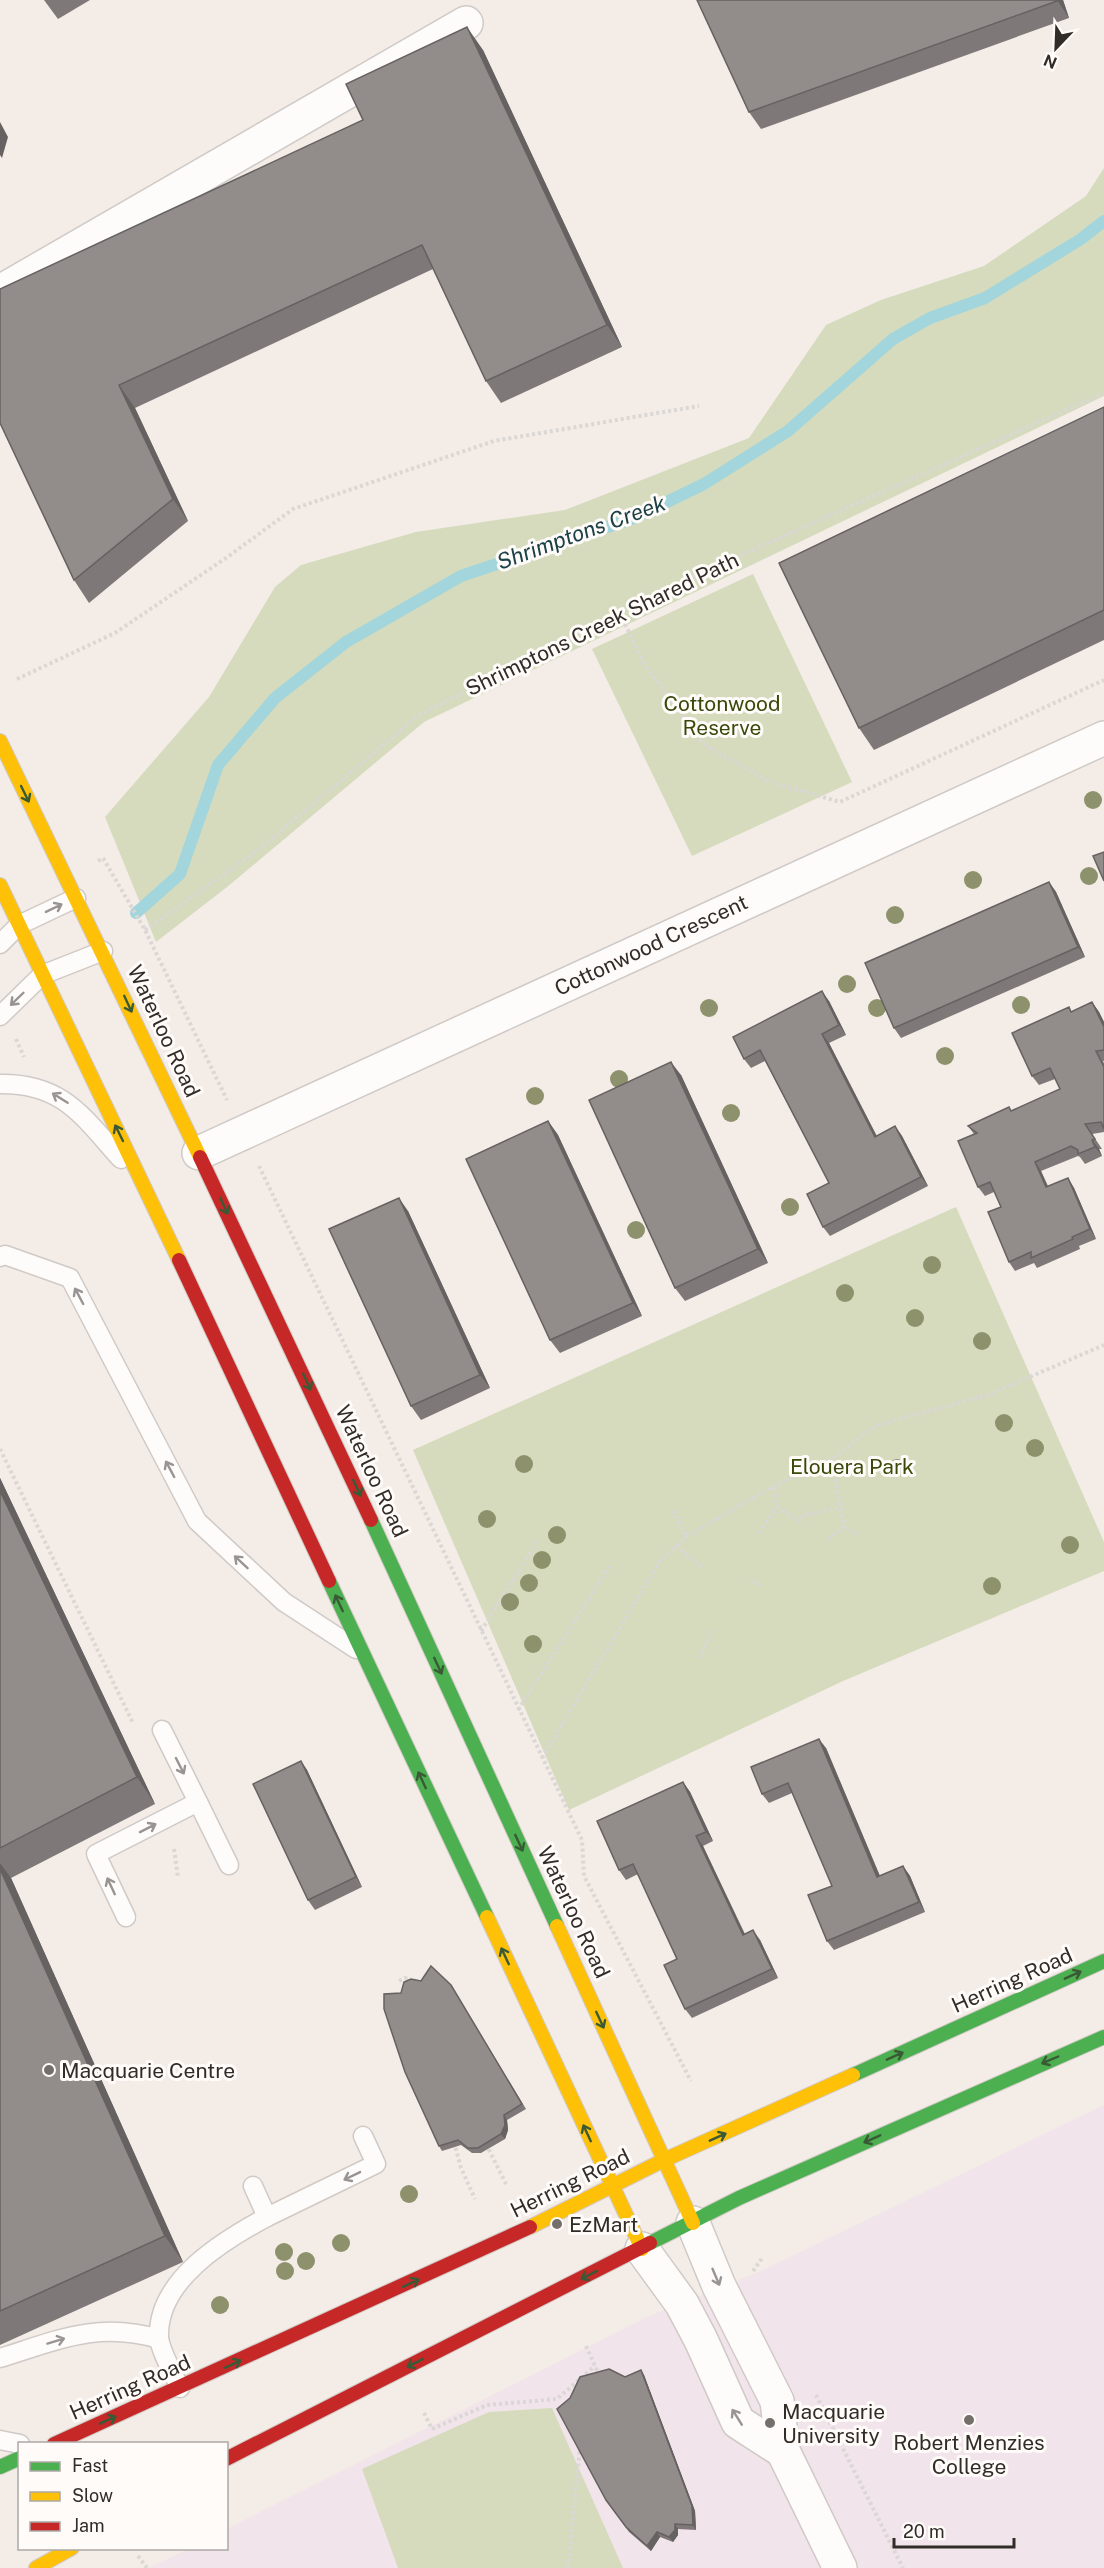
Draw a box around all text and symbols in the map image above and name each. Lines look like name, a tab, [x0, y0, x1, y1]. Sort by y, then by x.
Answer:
north arrow	[1026, 18, 1086, 78]
text: N	[1041, 50, 1060, 73]
water label: Shrimptons Creek	[493, 489, 669, 575]
street label: Shrimptons Creek Shared Path	[461, 547, 743, 701]
park label: Cottonwood Reserve	[664, 691, 780, 740]
one-way arrow	[19, 785, 31, 802]
street label: Cottonwood Crescent	[551, 889, 751, 1001]
one-way arrow	[45, 902, 63, 914]
street label: Waterloo Road	[123, 961, 205, 1101]
one-way arrow	[10, 992, 25, 1007]
one-way arrow	[123, 994, 135, 1012]
one-way arrow	[52, 1092, 69, 1104]
one-way arrow	[112, 1124, 124, 1142]
one-way arrow	[218, 1197, 230, 1215]
one-way arrow	[73, 1288, 85, 1306]
one-way arrow	[302, 1373, 314, 1391]
street label: Waterloo Road	[331, 1401, 413, 1541]
park label: Elouera Park	[790, 1454, 914, 1479]
one-way arrow	[164, 1461, 176, 1478]
one-way arrow	[351, 1479, 363, 1497]
one-way arrow	[234, 1555, 249, 1569]
one-way arrow	[333, 1595, 345, 1613]
one-way arrow	[433, 1656, 444, 1674]
one-way arrow	[174, 1757, 186, 1775]
one-way arrow	[415, 1771, 427, 1789]
one-way arrow	[139, 1821, 157, 1833]
one-way arrow	[514, 1833, 526, 1851]
street label: Waterloo Road	[533, 1842, 615, 1982]
one-way arrow	[105, 1877, 117, 1895]
street label: Herring Road	[948, 1942, 1076, 2018]
one-way arrow	[498, 1948, 510, 1966]
one-way arrow	[1063, 1969, 1081, 1980]
one-way arrow	[595, 2011, 607, 2029]
one-way arrow	[886, 2049, 904, 2061]
one-way arrow	[1042, 2055, 1060, 2066]
place label: Macquarie Centre	[61, 2058, 235, 2083]
marker: Macquarie Centre	[42, 2063, 56, 2077]
one-way arrow	[581, 2124, 593, 2142]
one-way arrow	[709, 2130, 727, 2141]
one-way arrow	[863, 2134, 881, 2145]
street label: Herring Road	[506, 2143, 634, 2223]
one-way arrow	[343, 2170, 361, 2182]
place label: EzMart	[569, 2212, 638, 2237]
marker: EzMart	[550, 2217, 564, 2231]
one-way arrow	[711, 2267, 722, 2286]
one-way arrow	[581, 2270, 599, 2282]
one-way arrow	[401, 2277, 419, 2288]
one-way arrow	[46, 2335, 65, 2346]
street label: Herring Road	[66, 2349, 194, 2425]
one-way arrow	[224, 2358, 242, 2369]
one-way arrow	[407, 2358, 425, 2370]
place label: Macquarie University	[782, 2399, 885, 2448]
one-way arrow	[731, 2408, 744, 2425]
marker: Robert Menzies College	[962, 2413, 976, 2427]
one-way arrow	[98, 2414, 117, 2425]
marker: Macquarie University	[763, 2416, 777, 2430]
place label: Robert Menzies College	[893, 2430, 1045, 2479]
legend	[18, 2442, 228, 2550]
text: Fast	[72, 2455, 108, 2476]
text: Slow	[72, 2485, 113, 2506]
scale bar	[894, 2511, 1014, 2549]
text: Jam	[72, 2515, 105, 2536]
text: 20 m	[903, 2521, 945, 2542]

